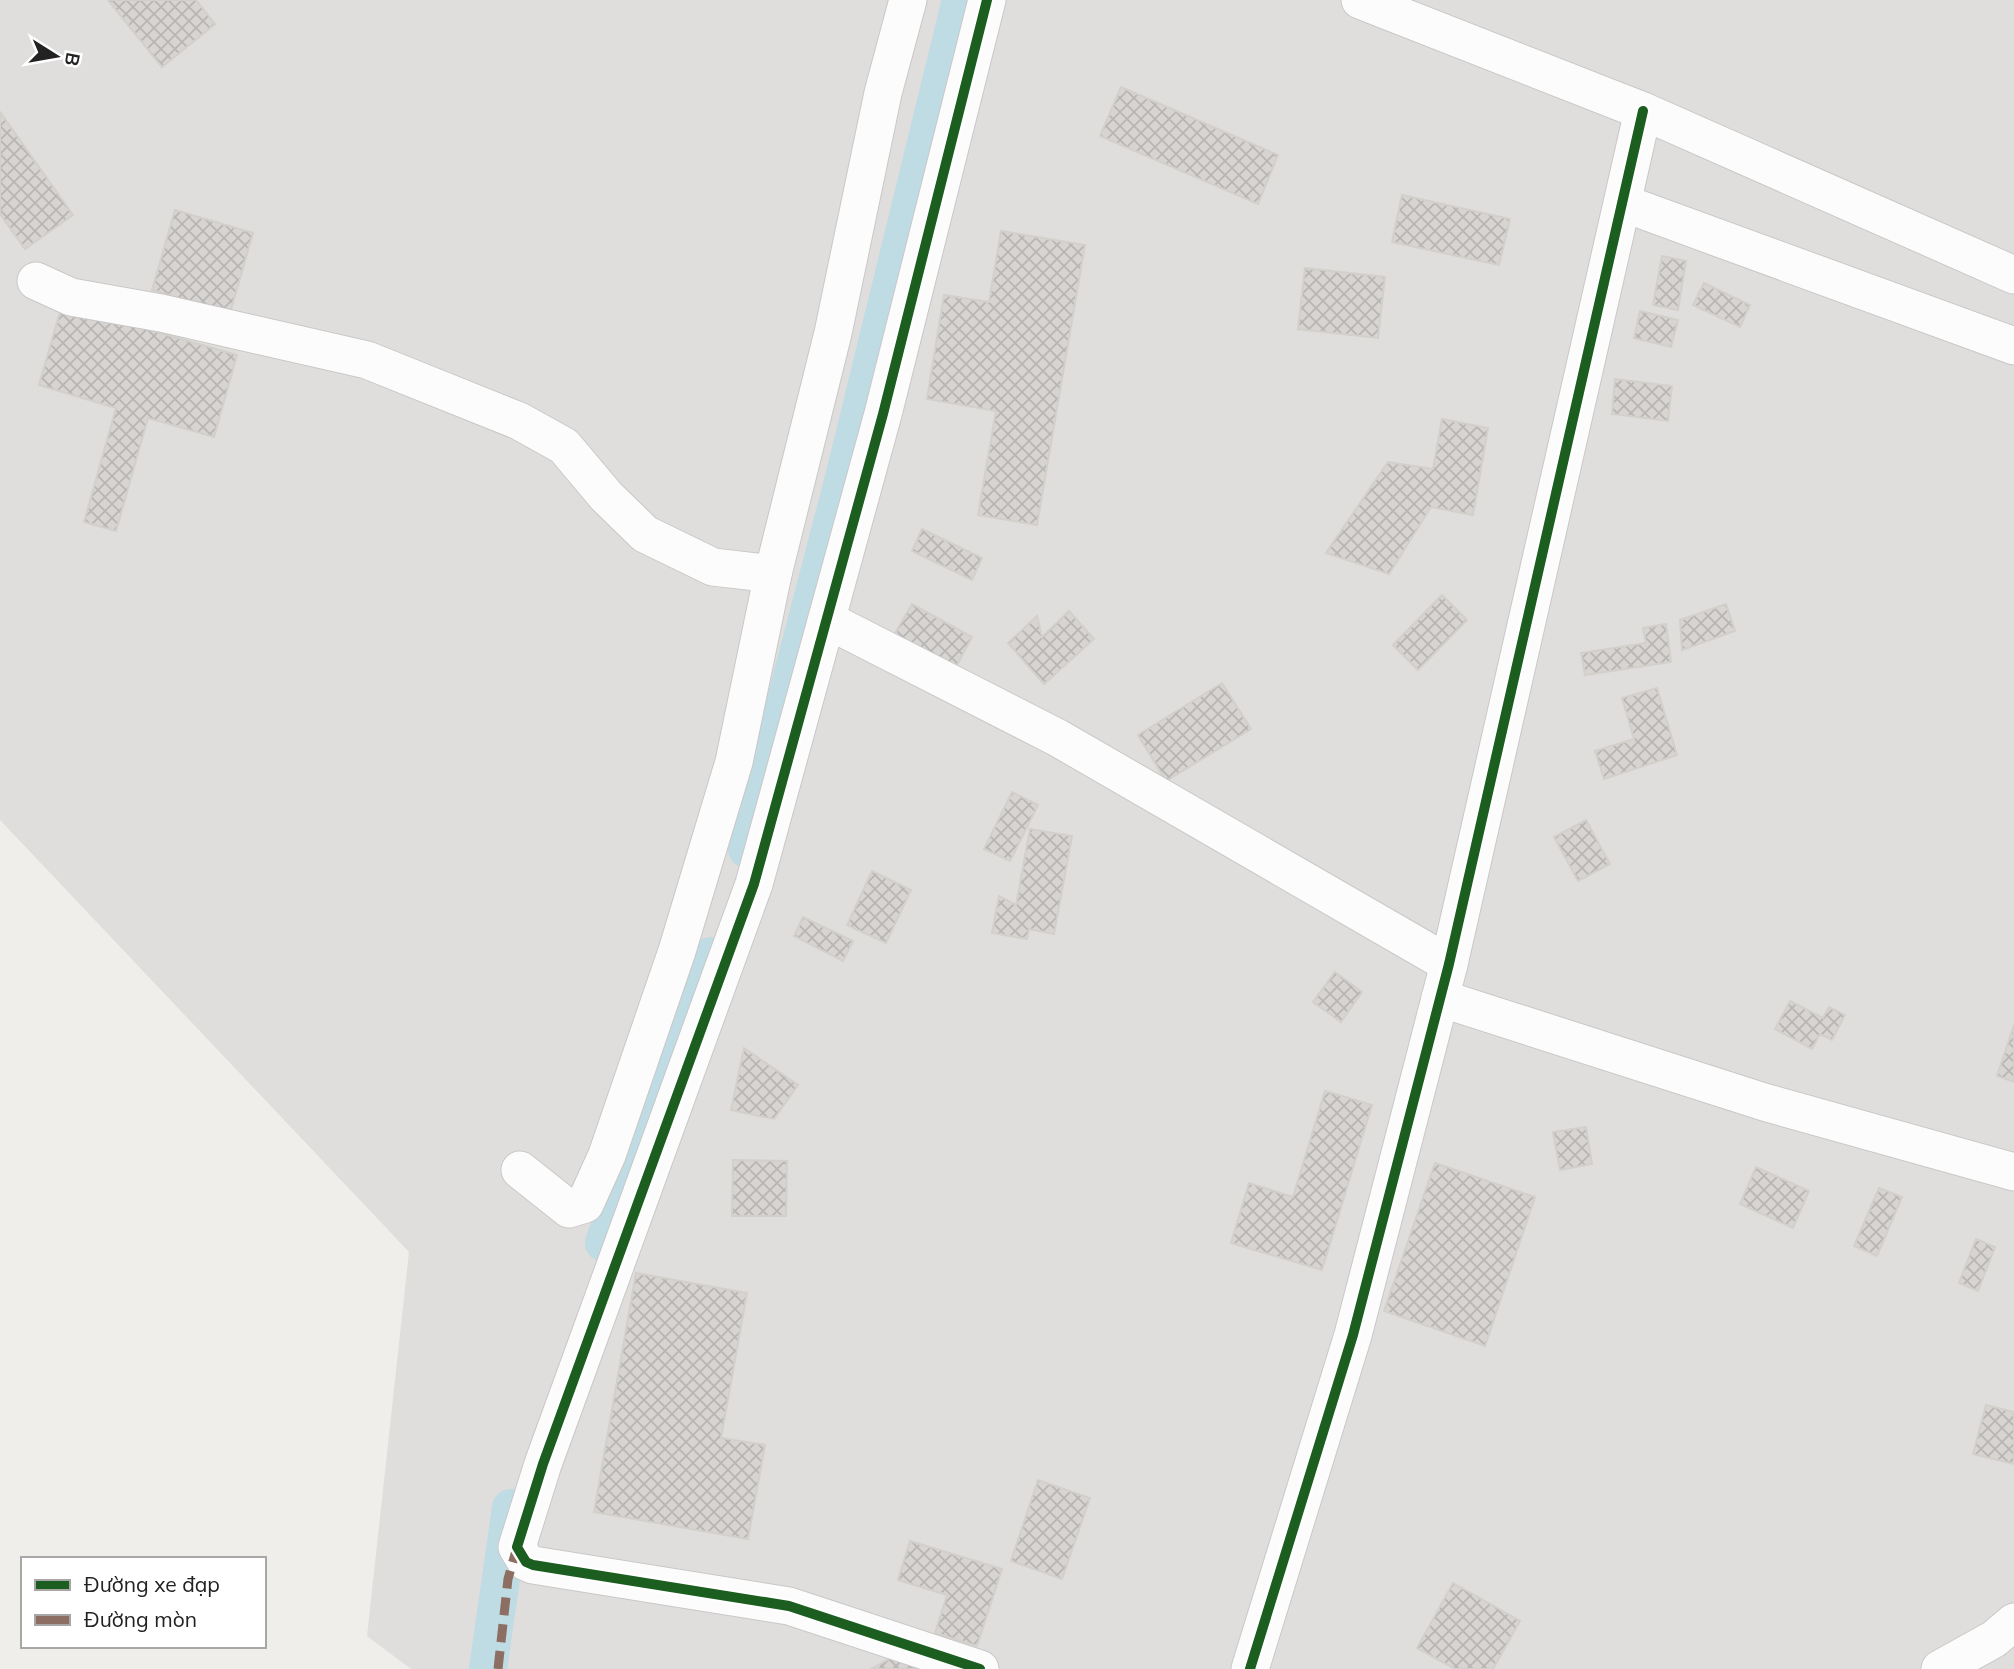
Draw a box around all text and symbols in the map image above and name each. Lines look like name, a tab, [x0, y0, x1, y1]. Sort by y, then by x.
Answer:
north arrow	[21, 21, 91, 91]
text: B	[60, 51, 86, 68]
legend	[21, 1557, 266, 1648]
text: Đường xe đạp	[84, 1571, 220, 1597]
text: Đường mòn	[84, 1606, 197, 1632]

